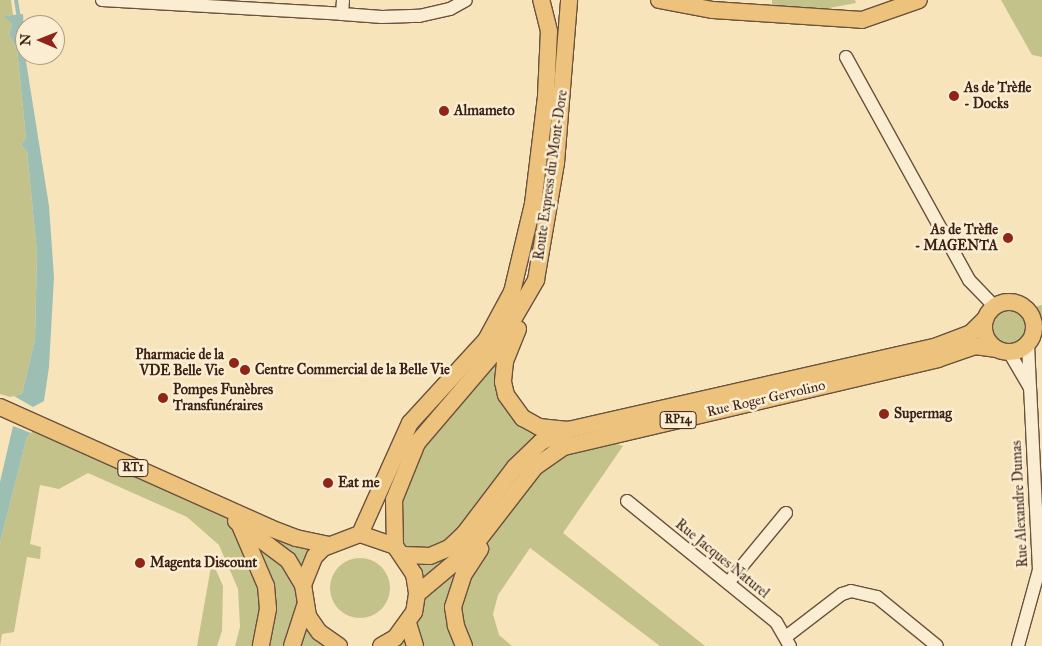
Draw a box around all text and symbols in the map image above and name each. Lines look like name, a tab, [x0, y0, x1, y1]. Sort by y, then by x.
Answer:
north arrow	[15, 15, 65, 65]
text: N	[17, 34, 34, 46]
place label: As de Trèfle - Docks	[964, 80, 1031, 112]
street label: Route Express du Mont-Dore	[531, 89, 571, 261]
marker: As de Trèfle - Docks	[948, 90, 960, 102]
place label: Almameto	[454, 103, 515, 119]
marker: Almameto	[438, 105, 450, 117]
place label: As de Trèfle - MAGENTA	[915, 222, 998, 254]
marker: As de Trèfle - MAGENTA	[1002, 232, 1014, 244]
place label: Pharmacie de la VDE Belle Vie	[135, 347, 224, 380]
marker: Pharmacie de la VDE Belle Vie	[228, 357, 240, 369]
place label: Centre Commercial de la Belle Vie	[255, 362, 450, 378]
marker: Centre Commercial de la Belle Vie	[239, 364, 251, 376]
street label: Rue Roger Gervolino	[705, 377, 827, 421]
place label: Pompes Funèbres Transfunéraires	[173, 382, 273, 414]
marker: Pompes Funèbres Transfunéraires	[157, 392, 169, 404]
place label: Supermag	[894, 406, 952, 422]
marker: Supermag	[878, 408, 890, 420]
road number: RP14	[659, 410, 697, 430]
street label: Rue Alexandre Dumas	[1008, 440, 1032, 568]
road number: RT1	[117, 458, 149, 478]
place label: Eat me	[338, 475, 379, 491]
marker: Eat me	[322, 477, 334, 489]
street label: Rue Jacques Naturel	[672, 516, 772, 602]
place label: Magenta Discount	[150, 555, 257, 571]
marker: Magenta Discount	[134, 557, 146, 569]

